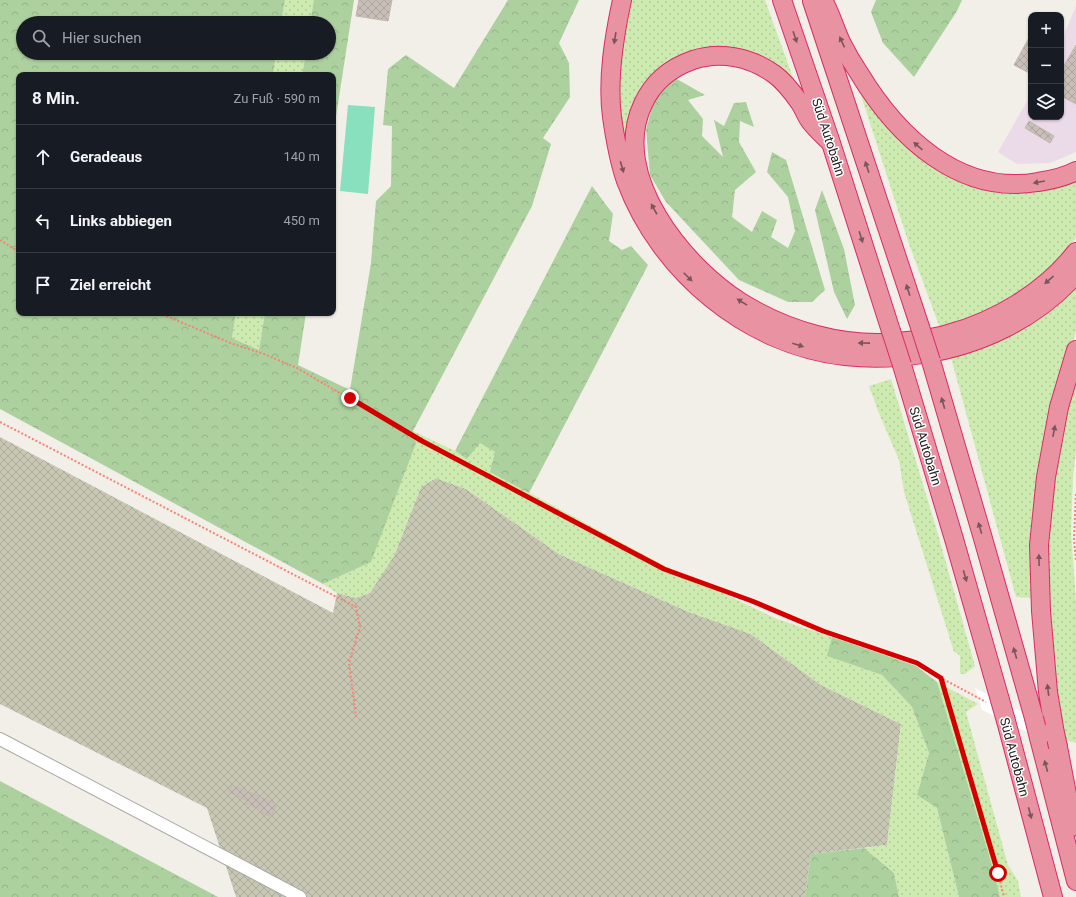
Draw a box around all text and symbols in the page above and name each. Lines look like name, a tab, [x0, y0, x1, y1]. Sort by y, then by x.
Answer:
map controls	[1028, 12, 1064, 120]
button: +	[1028, 12, 1064, 48]
search box	[16, 16, 336, 60]
icon: search	[30, 27, 52, 49]
text: Hier suchen	[62, 29, 141, 47]
one-way arrow	[792, 31, 798, 43]
one-way arrow	[612, 32, 618, 44]
one-way arrow	[839, 36, 845, 48]
button: −	[1028, 48, 1064, 84]
button: layers	[1028, 84, 1064, 120]
text: 8 Min.	[32, 88, 80, 108]
text: Zu Fuß · 590 m	[234, 91, 320, 106]
street label: Süd Autobahn	[809, 96, 848, 178]
one-way arrow	[914, 142, 923, 151]
icon: ahead	[32, 146, 54, 168]
text: Geradeaus	[70, 148, 142, 166]
text: 140 m	[283, 149, 320, 164]
one-way arrow	[864, 160, 870, 172]
one-way arrow	[619, 161, 625, 173]
one-way arrow	[1033, 179, 1045, 185]
one-way arrow	[651, 203, 657, 215]
icon: left	[32, 210, 54, 232]
text: Links abbiegen	[70, 212, 172, 230]
text: 450 m	[283, 213, 320, 228]
one-way arrow	[858, 232, 864, 244]
one-way arrow	[683, 272, 693, 282]
icon: arrive	[32, 274, 54, 296]
one-way arrow	[1043, 275, 1054, 284]
text: Ziel erreicht	[70, 276, 151, 294]
one-way arrow	[904, 284, 910, 296]
one-way arrow	[736, 299, 748, 306]
one-way arrow	[858, 339, 870, 346]
one-way arrow	[792, 342, 804, 348]
route end	[341, 389, 359, 407]
one-way arrow	[940, 397, 946, 409]
street label: Süd Autobahn	[906, 405, 945, 487]
one-way arrow	[1052, 425, 1058, 437]
one-way arrow	[977, 522, 983, 534]
one-way arrow	[1036, 554, 1043, 566]
one-way arrow	[962, 571, 968, 583]
one-way arrow	[1012, 647, 1018, 659]
one-way arrow	[1045, 684, 1052, 696]
street label: Süd Autobahn	[997, 716, 1032, 798]
one-way arrow	[1043, 760, 1049, 772]
one-way arrow	[1027, 807, 1033, 819]
route start	[989, 864, 1007, 882]

